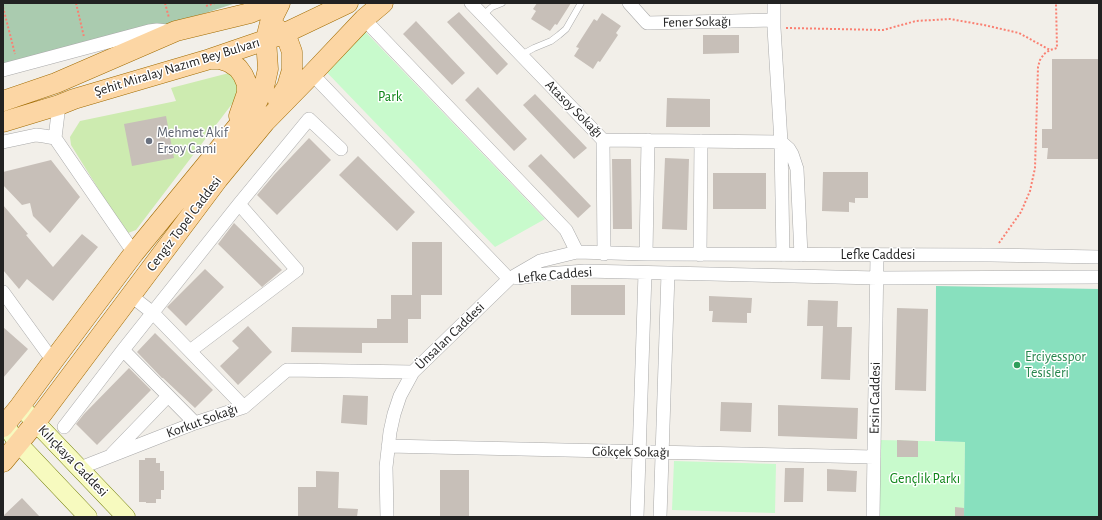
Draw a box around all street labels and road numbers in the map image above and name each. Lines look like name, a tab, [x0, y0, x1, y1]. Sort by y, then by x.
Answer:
street label: Fener Sokağı	[663, 13, 731, 31]
street label: Şehit Miralay Nazım Bey Bulvarı	[92, 34, 262, 100]
street label: Atasoy Sokağı	[542, 77, 606, 141]
street label: Cengiz Topel Caddesi	[143, 173, 225, 275]
street label: Lefke Caddesi	[841, 247, 915, 263]
street label: Lefke Caddesi	[517, 263, 593, 287]
street label: Ünsalan Caddesi	[412, 299, 488, 373]
street label: Ersin Caddesi	[866, 362, 884, 434]
street label: Korkut Sokağı	[164, 400, 240, 442]
street label: Kılıçkaya Caddesi	[34, 422, 112, 500]
street label: Gökçek Sokağı	[592, 443, 670, 461]

